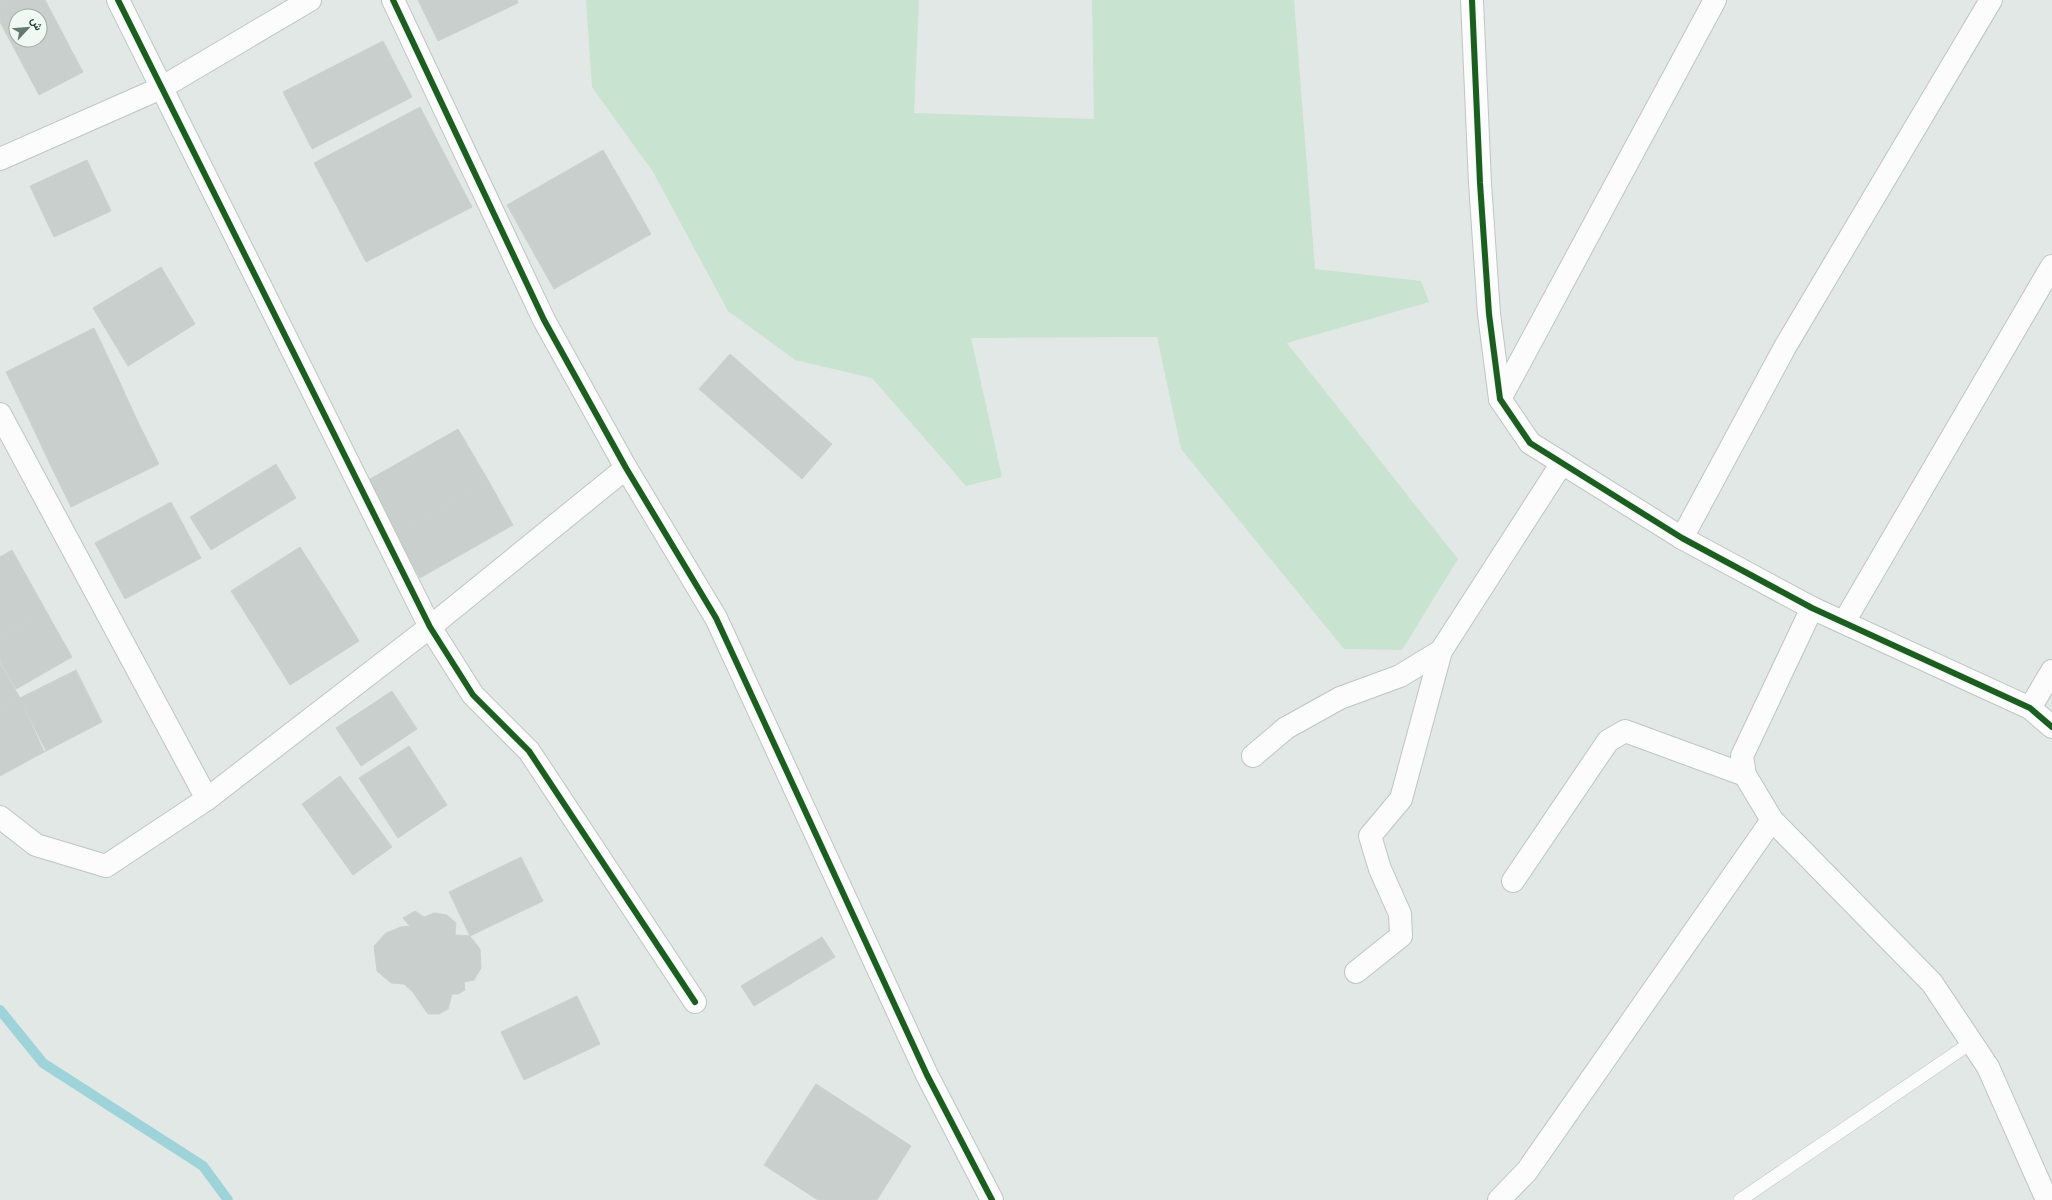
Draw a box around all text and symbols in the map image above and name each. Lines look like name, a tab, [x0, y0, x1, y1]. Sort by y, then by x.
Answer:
north arrow	[8, 8, 48, 48]
text: ش	[28, 15, 45, 33]

